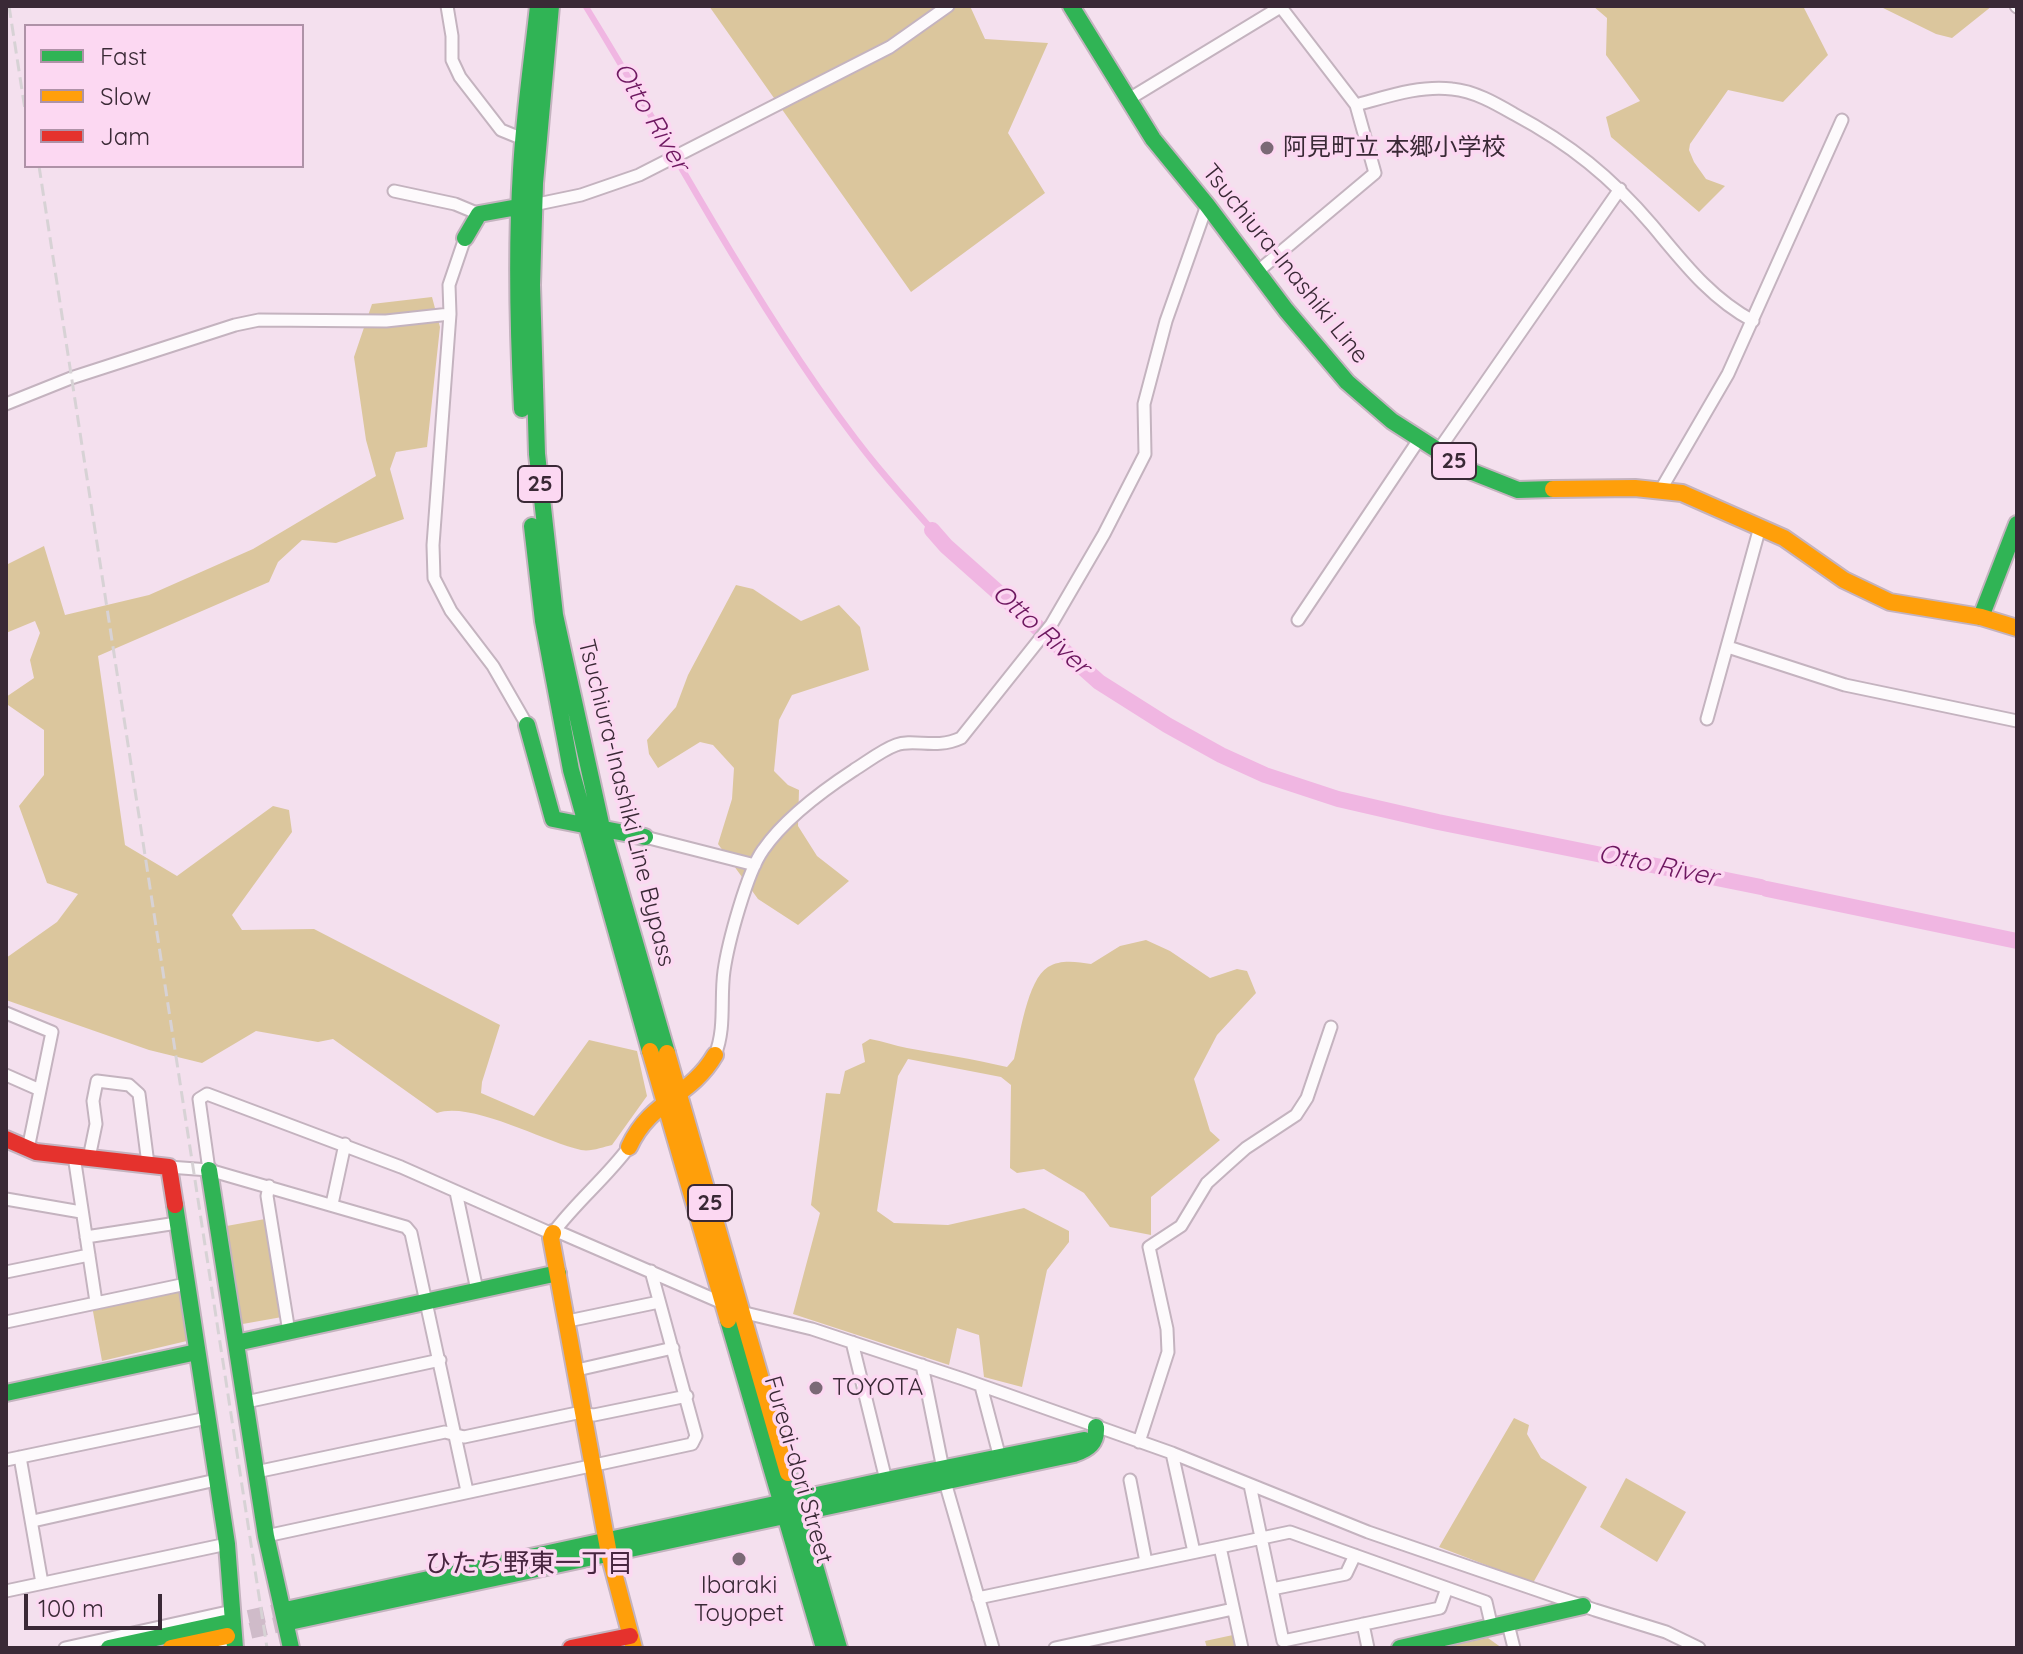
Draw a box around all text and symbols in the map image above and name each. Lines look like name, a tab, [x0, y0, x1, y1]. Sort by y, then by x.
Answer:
legend	[24, 24, 304, 168]
text: Fast	[100, 41, 147, 71]
water label: Otto River	[606, 57, 696, 177]
text: Slow	[100, 81, 151, 111]
text: Jam	[100, 121, 150, 151]
place label: 阿見町立 本郷小学校	[1283, 134, 1506, 162]
marker: 阿見町立 本郷小学校	[1258, 139, 1276, 157]
street label: Tsuchiura-Inashiki Line	[1196, 158, 1374, 370]
road number: 25	[1432, 443, 1476, 479]
road number: 25	[518, 466, 562, 502]
water label: Otto River	[985, 578, 1097, 682]
street label: Tsuchiura-Inashiki Line Bypass	[571, 636, 681, 970]
water label: Otto River	[1595, 838, 1721, 894]
road number: 25	[688, 1185, 732, 1221]
street label: Fureai-dori Street	[757, 1373, 839, 1567]
place label: TOYOTA	[832, 1374, 923, 1402]
marker: TOYOTA	[807, 1379, 825, 1397]
district label: ひたち野東一丁目	[425, 1548, 633, 1580]
marker: Ibaraki Toyopet	[730, 1550, 748, 1568]
place label: Ibaraki Toyopet	[694, 1572, 784, 1628]
scale bar	[28, 1578, 166, 1628]
text: 100 m	[38, 1593, 104, 1623]

